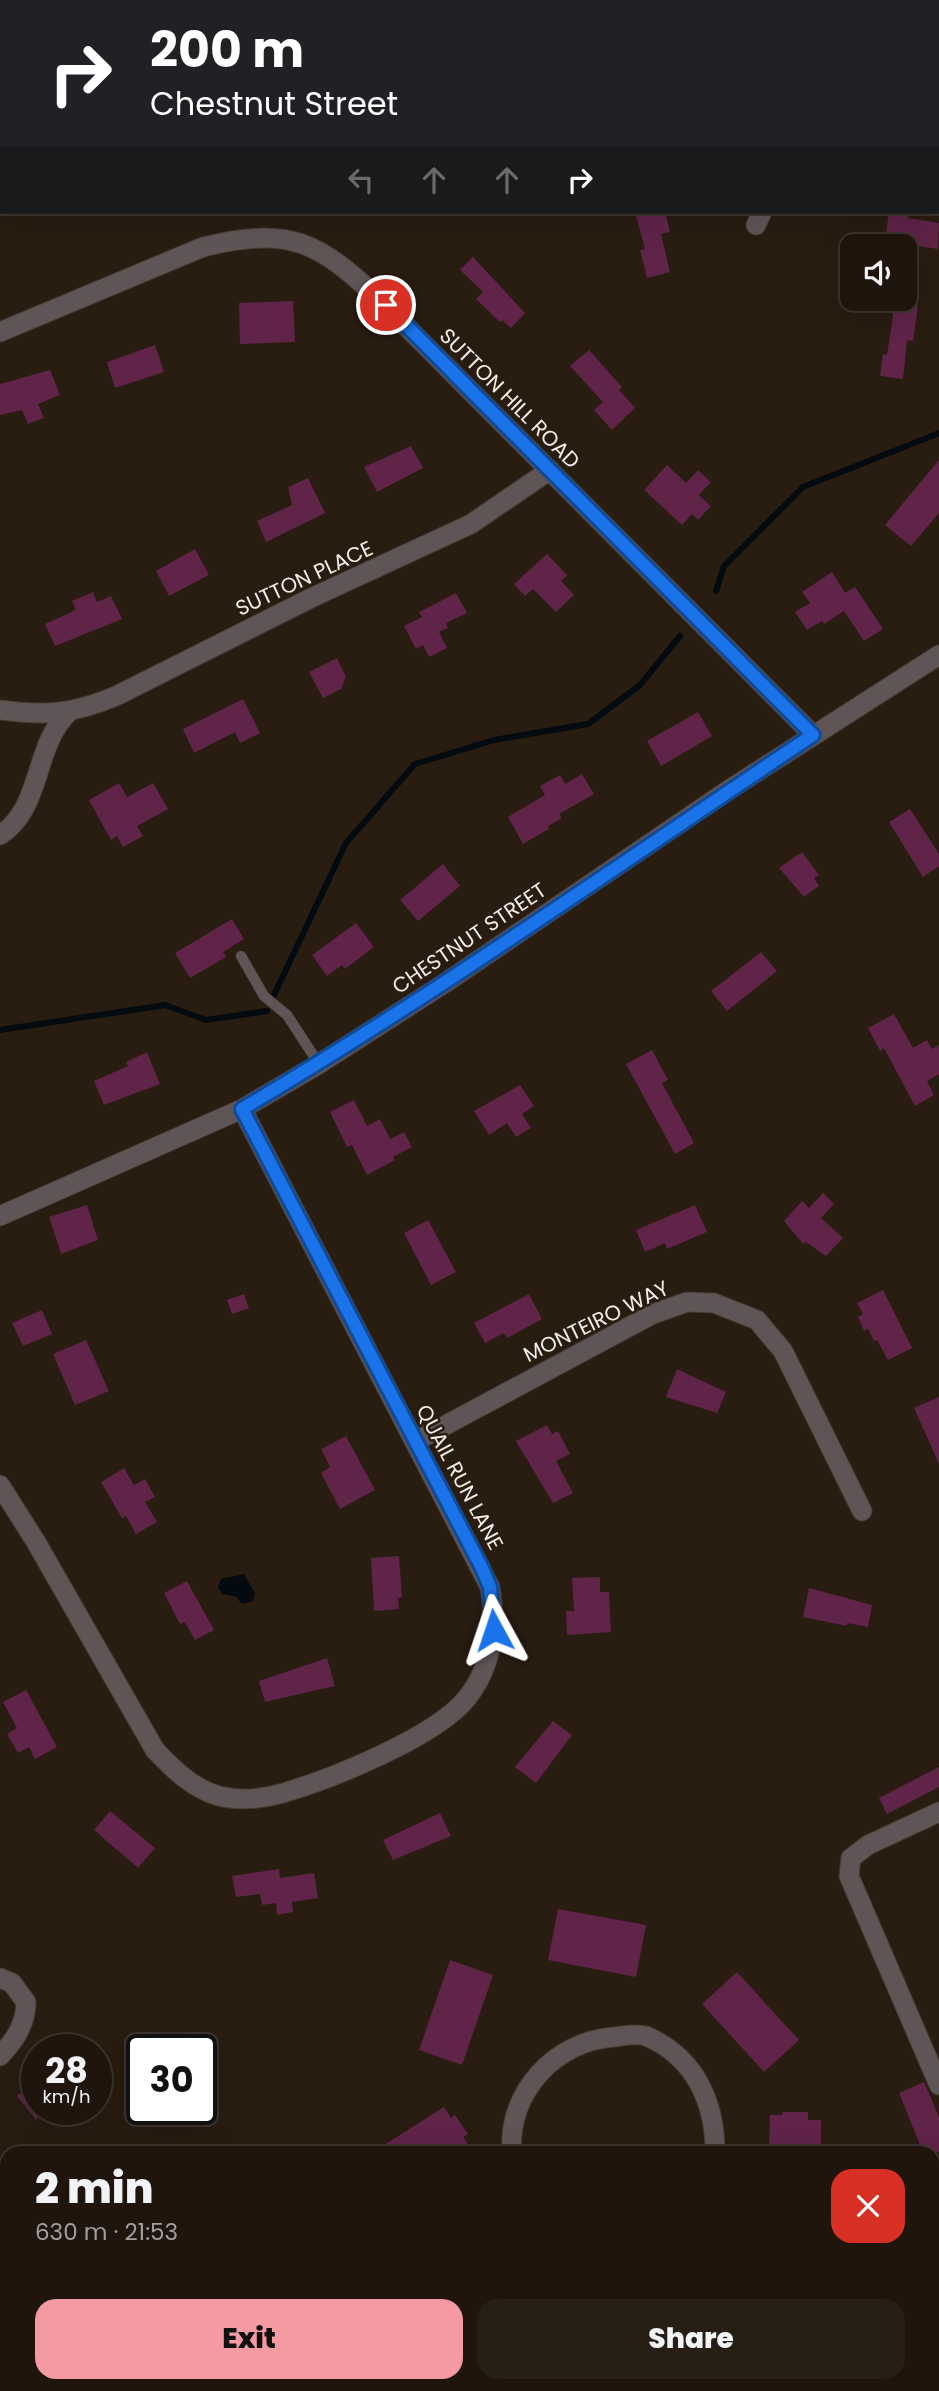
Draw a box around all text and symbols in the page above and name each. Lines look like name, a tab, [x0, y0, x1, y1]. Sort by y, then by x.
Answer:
text: 200 m	[150, 16, 304, 84]
icon: right	[35, 28, 126, 119]
text: Chestnut Street	[150, 81, 398, 126]
icon: left	[342, 161, 380, 199]
icon: ahead	[415, 161, 453, 199]
icon: ahead	[488, 161, 526, 199]
icon: right	[561, 161, 599, 199]
map controls	[840, 234, 917, 311]
button: sound	[840, 234, 917, 311]
pin	[356, 275, 416, 335]
icon: arrive	[367, 286, 405, 324]
street label: SUTTON HILL ROAD	[433, 321, 587, 475]
street label: SUTTON PLACE	[231, 533, 377, 623]
street label: CHESTNUT STREET	[386, 876, 552, 1000]
street label: MONTEIRO WAY	[518, 1273, 674, 1369]
street label: QUAIL RUN LANE	[409, 1399, 511, 1555]
position arrow	[457, 1593, 531, 1667]
speed limit sign: 30	[126, 2034, 217, 2125]
text: 28	[45, 2046, 88, 2095]
text: km/h	[43, 2084, 90, 2109]
text: 2 min	[35, 2159, 153, 2218]
button: close	[831, 2169, 905, 2243]
text: 630 m · 21:53	[35, 2216, 178, 2248]
button: Exit	[35, 2299, 463, 2379]
button: Share	[477, 2299, 905, 2379]

